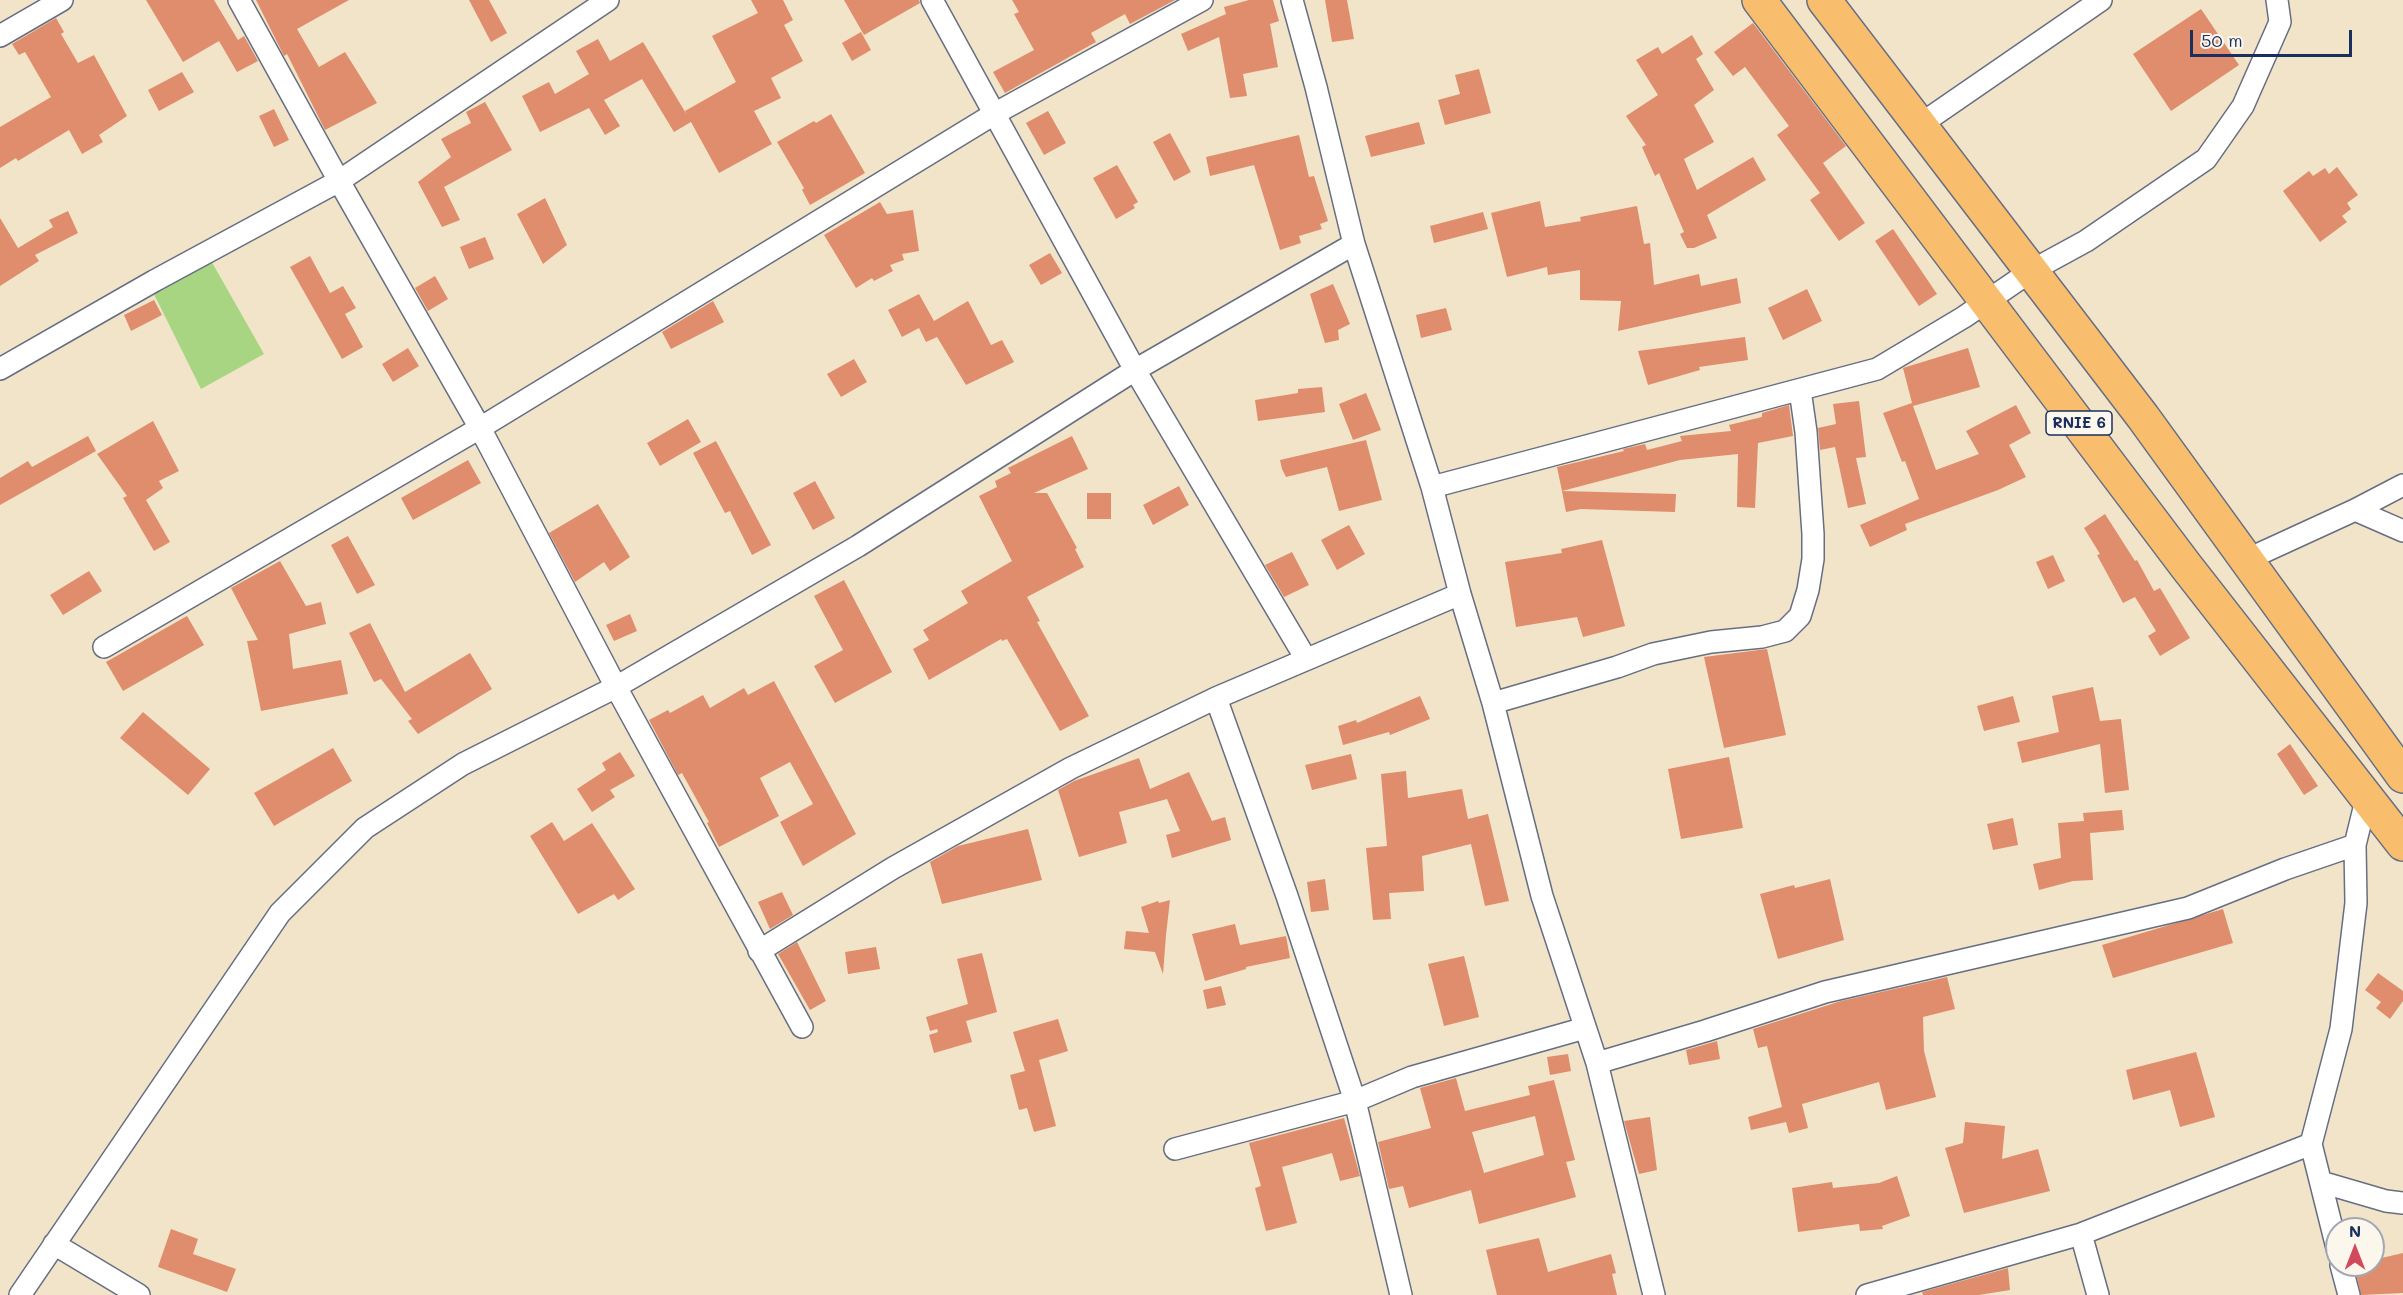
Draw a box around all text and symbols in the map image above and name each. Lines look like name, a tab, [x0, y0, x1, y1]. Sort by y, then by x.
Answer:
scale bar	[2193, 18, 2355, 56]
text: 50 m	[2201, 28, 2243, 52]
road number: RNIE 6	[2046, 411, 2112, 435]
north arrow	[2325, 1217, 2385, 1277]
text: N	[2349, 1220, 2361, 1241]

